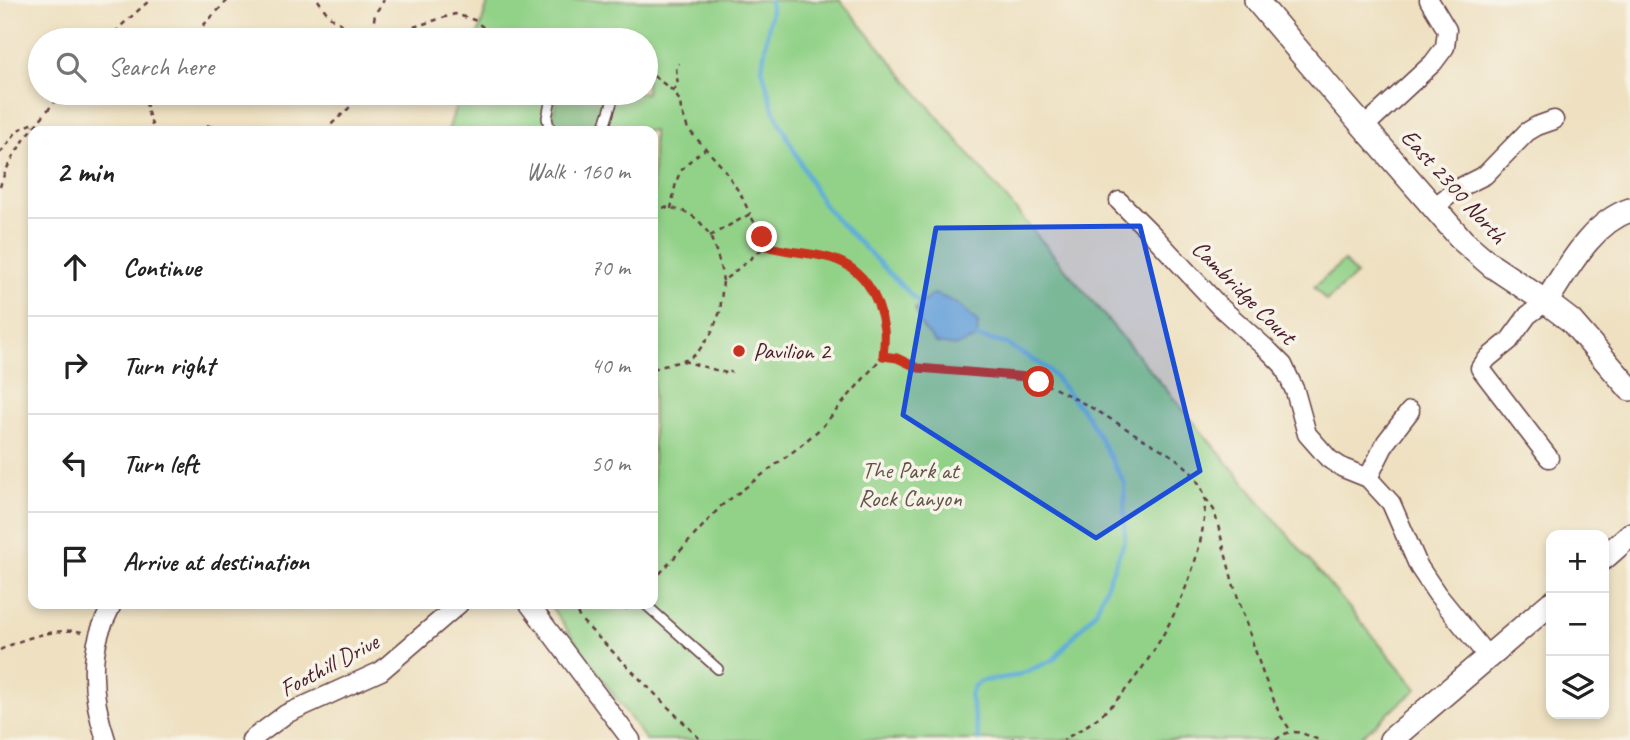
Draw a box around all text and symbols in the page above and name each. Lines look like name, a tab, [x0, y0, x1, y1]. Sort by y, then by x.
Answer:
search box	[28, 28, 658, 105]
icon: search	[52, 48, 90, 86]
text: Search here	[108, 50, 214, 83]
street label: East 2300 North	[1395, 122, 1514, 251]
text: 2 min	[56, 153, 113, 191]
text: Walk · 160 m	[526, 157, 630, 186]
route end	[746, 221, 777, 252]
street label: Cambridge Court	[1185, 233, 1304, 352]
icon: ahead	[56, 248, 94, 286]
text: Continue	[123, 251, 201, 284]
text: 70 m	[591, 253, 630, 282]
place label: Pavilion 2	[753, 336, 832, 366]
marker: Pavilion 2	[731, 343, 747, 359]
icon: right	[56, 346, 94, 384]
text: Turn right	[123, 349, 214, 382]
text: 40 m	[591, 351, 630, 380]
route start	[1023, 366, 1054, 397]
icon: left	[56, 444, 94, 482]
text: Turn left	[123, 447, 198, 480]
text: 50 m	[591, 449, 630, 478]
park label: The Park at Rock Canyon	[858, 455, 962, 513]
map controls	[1546, 530, 1609, 719]
button: +	[1546, 530, 1609, 593]
icon: arrive	[56, 542, 94, 580]
text: Arrive at destination	[123, 545, 309, 578]
button: −	[1546, 593, 1609, 656]
street label: Foothill Drive	[275, 626, 385, 703]
button: layers	[1546, 656, 1609, 719]

